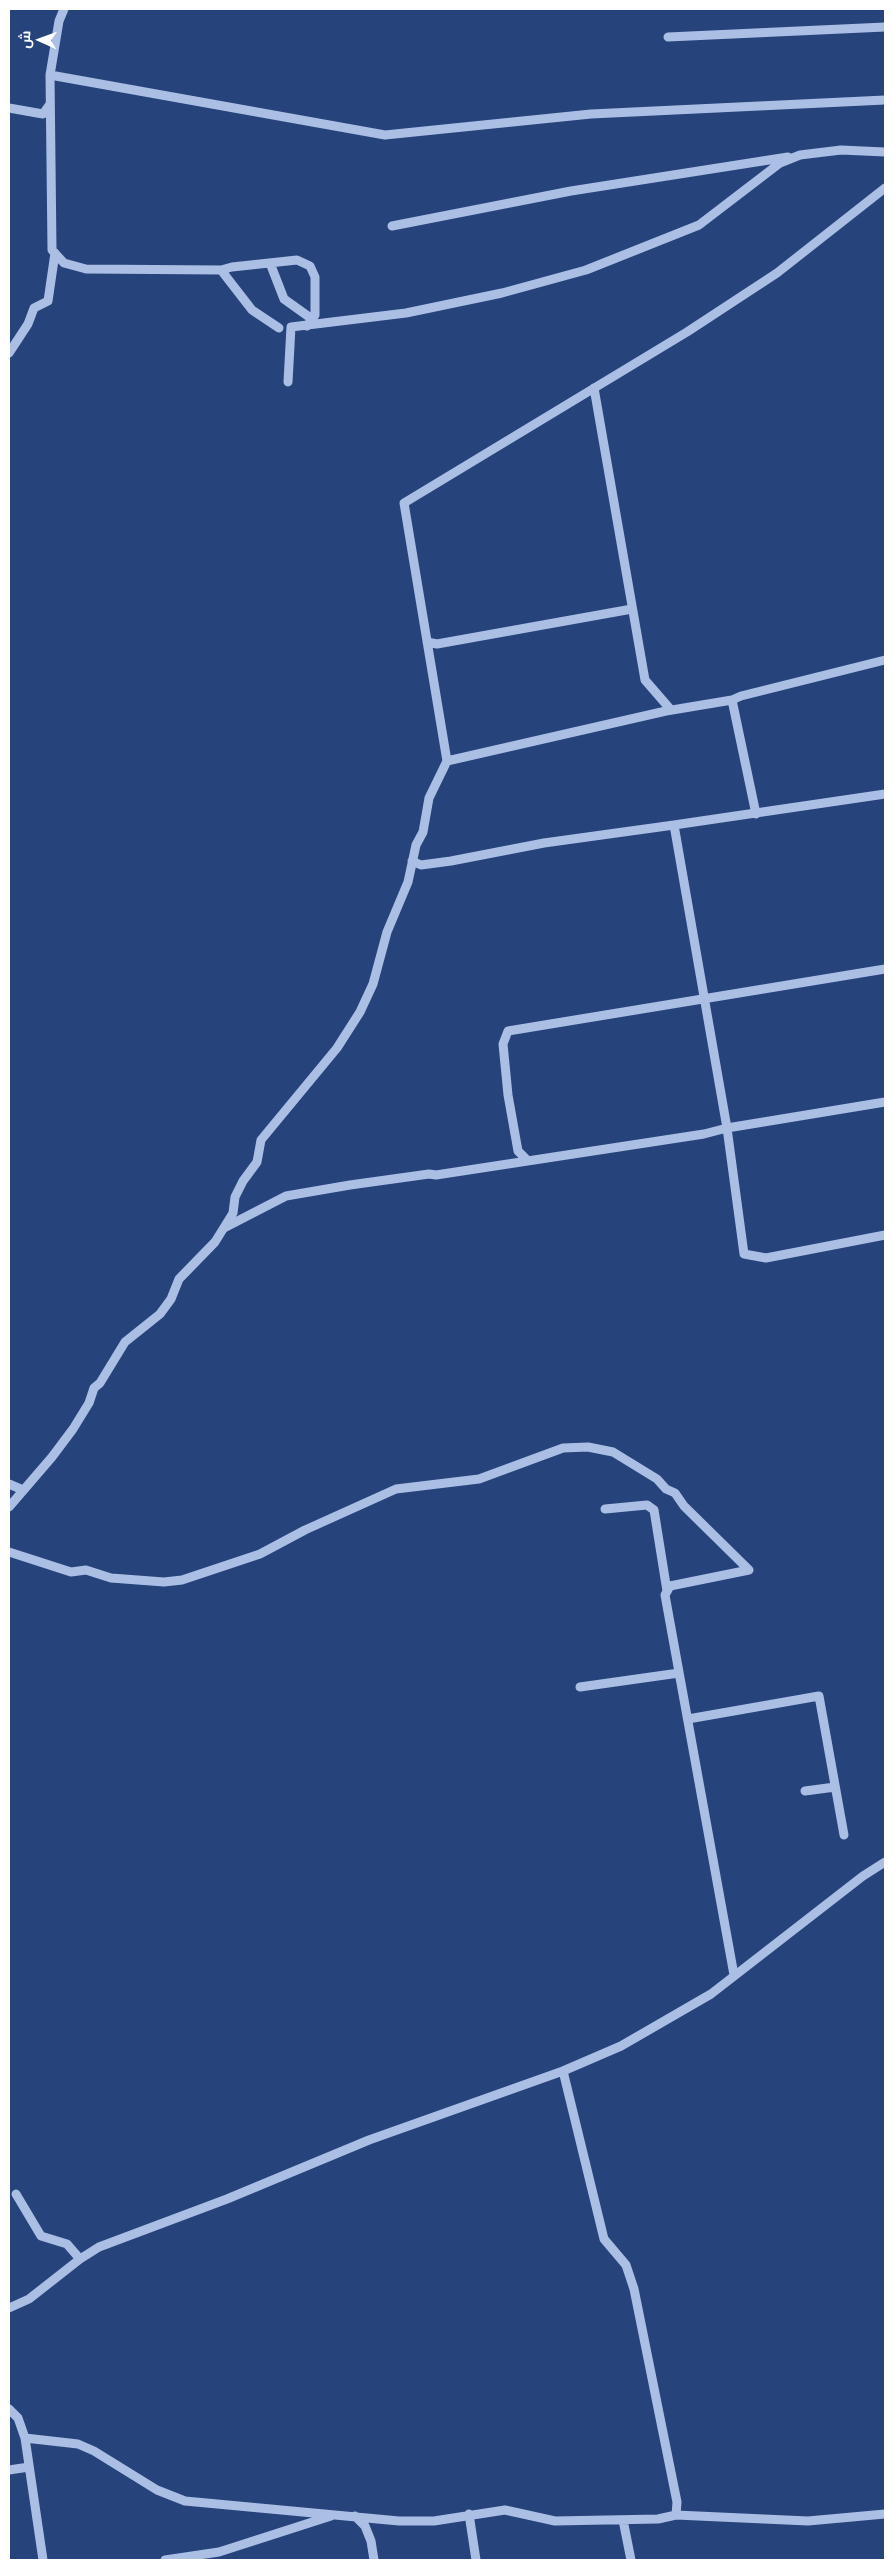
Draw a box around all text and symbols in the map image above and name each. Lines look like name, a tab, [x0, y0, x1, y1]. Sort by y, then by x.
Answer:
north arrow	[15, 15, 65, 65]
text: ش	[15, 30, 35, 49]

